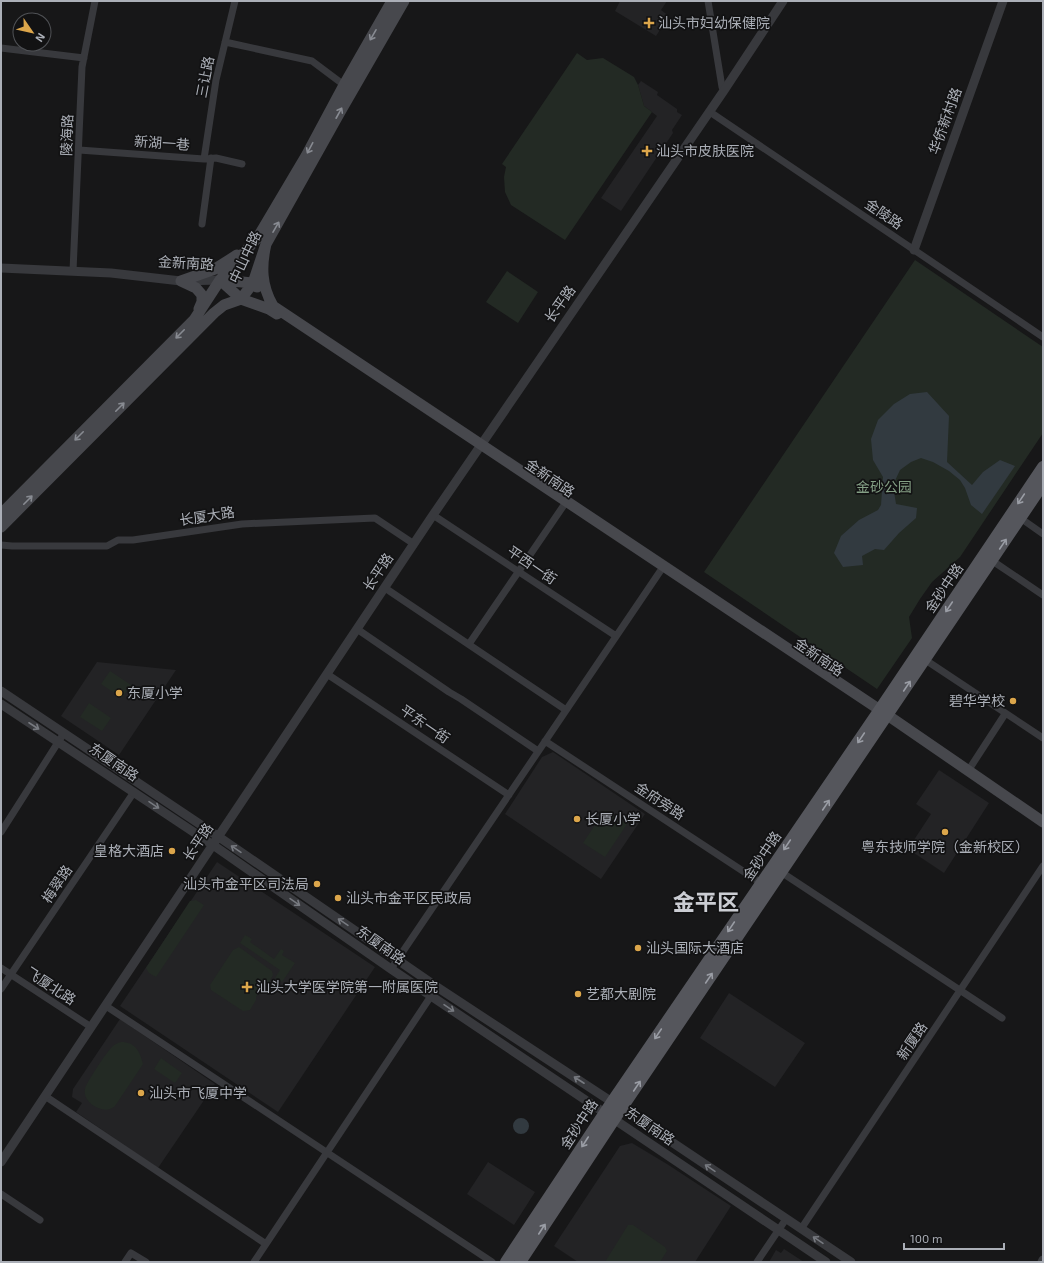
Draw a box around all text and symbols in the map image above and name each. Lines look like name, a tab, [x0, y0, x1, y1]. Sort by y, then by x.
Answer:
north arrow	[12, 12, 52, 52]
place label: 汕头市妇幼保健院	[658, 14, 770, 31]
marker: 汕头市妇幼保健院	[643, 17, 655, 29]
one-way arrow	[368, 29, 376, 41]
text: N	[33, 31, 48, 45]
street label: 三让路	[192, 55, 217, 99]
street label: 华侨新村路	[925, 85, 964, 157]
one-way arrow	[336, 107, 344, 119]
street label: 陵海路	[57, 114, 76, 156]
street label: 新湖一巷	[134, 132, 191, 153]
one-way arrow	[306, 142, 313, 154]
place label: 汕头市皮肤医院	[656, 142, 754, 159]
marker: 汕头市皮肤医院	[641, 145, 653, 157]
street label: 金陵路	[862, 195, 906, 232]
one-way arrow	[273, 221, 281, 233]
street label: 中山中路	[225, 228, 264, 286]
street label: 金新南路	[158, 253, 214, 272]
street label: 长平路	[541, 282, 579, 326]
one-way arrow	[175, 329, 185, 339]
one-way arrow	[115, 402, 125, 412]
one-way arrow	[74, 431, 84, 441]
street label: 金新南路	[522, 455, 578, 500]
park label: 金砂公园	[856, 478, 912, 495]
one-way arrow	[1017, 493, 1025, 504]
one-way arrow	[24, 495, 33, 505]
street label: 长厦大路	[178, 503, 236, 528]
one-way arrow	[999, 538, 1007, 549]
street label: 平西一街	[504, 542, 560, 587]
street label: 长平路	[359, 550, 396, 594]
street label: 金砂中路	[921, 560, 966, 616]
one-way arrow	[945, 601, 953, 612]
street label: 金新南路	[791, 634, 847, 679]
one-way arrow	[903, 681, 911, 692]
place label: 东厦小学	[127, 684, 183, 701]
marker: 东厦小学	[114, 688, 124, 698]
place label: 碧华学校	[949, 692, 1005, 709]
marker: 碧华学校	[1008, 696, 1018, 706]
street label: 平东一街	[397, 701, 453, 746]
one-way arrow	[28, 722, 39, 730]
one-way arrow	[856, 732, 864, 744]
street label: 东厦南路	[86, 739, 142, 784]
street label: 金府旁路	[632, 778, 688, 823]
one-way arrow	[823, 799, 831, 811]
one-way arrow	[148, 801, 159, 809]
place label: 长厦小学	[585, 810, 641, 827]
marker: 长厦小学	[572, 814, 582, 824]
street label: 长平路	[179, 820, 216, 864]
marker: 粤东技师学院（金新校区）	[940, 827, 950, 837]
street label: 金砂中路	[739, 828, 784, 884]
place label: 粤东技师学院（金新校区）	[861, 838, 1029, 855]
one-way arrow	[783, 840, 791, 851]
place label: 皇格大酒店	[94, 842, 164, 859]
one-way arrow	[231, 845, 242, 853]
marker: 皇格大酒店	[167, 846, 177, 856]
street label: 梅翠路	[38, 862, 75, 906]
place label: 汕头市金平区司法局	[183, 875, 309, 892]
marker: 汕头市金平区司法局	[312, 879, 322, 889]
district label: 金平区	[673, 888, 739, 914]
place label: 汕头市金平区民政局	[346, 889, 472, 906]
marker: 汕头市金平区民政局	[333, 893, 343, 903]
one-way arrow	[290, 898, 301, 906]
one-way arrow	[338, 918, 349, 926]
one-way arrow	[727, 921, 735, 932]
street label: 东厦南路	[353, 922, 409, 968]
place label: 汕头国际大酒店	[646, 939, 744, 956]
marker: 汕头国际大酒店	[633, 943, 643, 953]
street label: 飞厦北路	[23, 963, 79, 1008]
one-way arrow	[705, 973, 714, 984]
place label: 汕头大学医学院第一附属医院	[256, 978, 438, 995]
marker: 汕头大学医学院第一附属医院	[241, 981, 253, 993]
place label: 艺都大剧院	[586, 985, 656, 1002]
marker: 艺都大剧院	[573, 989, 583, 999]
one-way arrow	[443, 1004, 454, 1012]
street label: 新厦路	[893, 1019, 930, 1063]
one-way arrow	[654, 1029, 662, 1040]
one-way arrow	[574, 1076, 585, 1084]
one-way arrow	[633, 1081, 641, 1092]
place label: 汕头市飞厦中学	[149, 1084, 247, 1101]
marker: 汕头市飞厦中学	[136, 1088, 146, 1098]
street label: 金砂中路	[556, 1096, 601, 1152]
street label: 东厦南路	[622, 1103, 678, 1148]
one-way arrow	[581, 1136, 589, 1147]
one-way arrow	[705, 1164, 716, 1172]
one-way arrow	[538, 1224, 546, 1235]
scale bar	[904, 1225, 1004, 1251]
text: 100 m	[910, 1231, 942, 1245]
one-way arrow	[812, 1236, 824, 1244]

